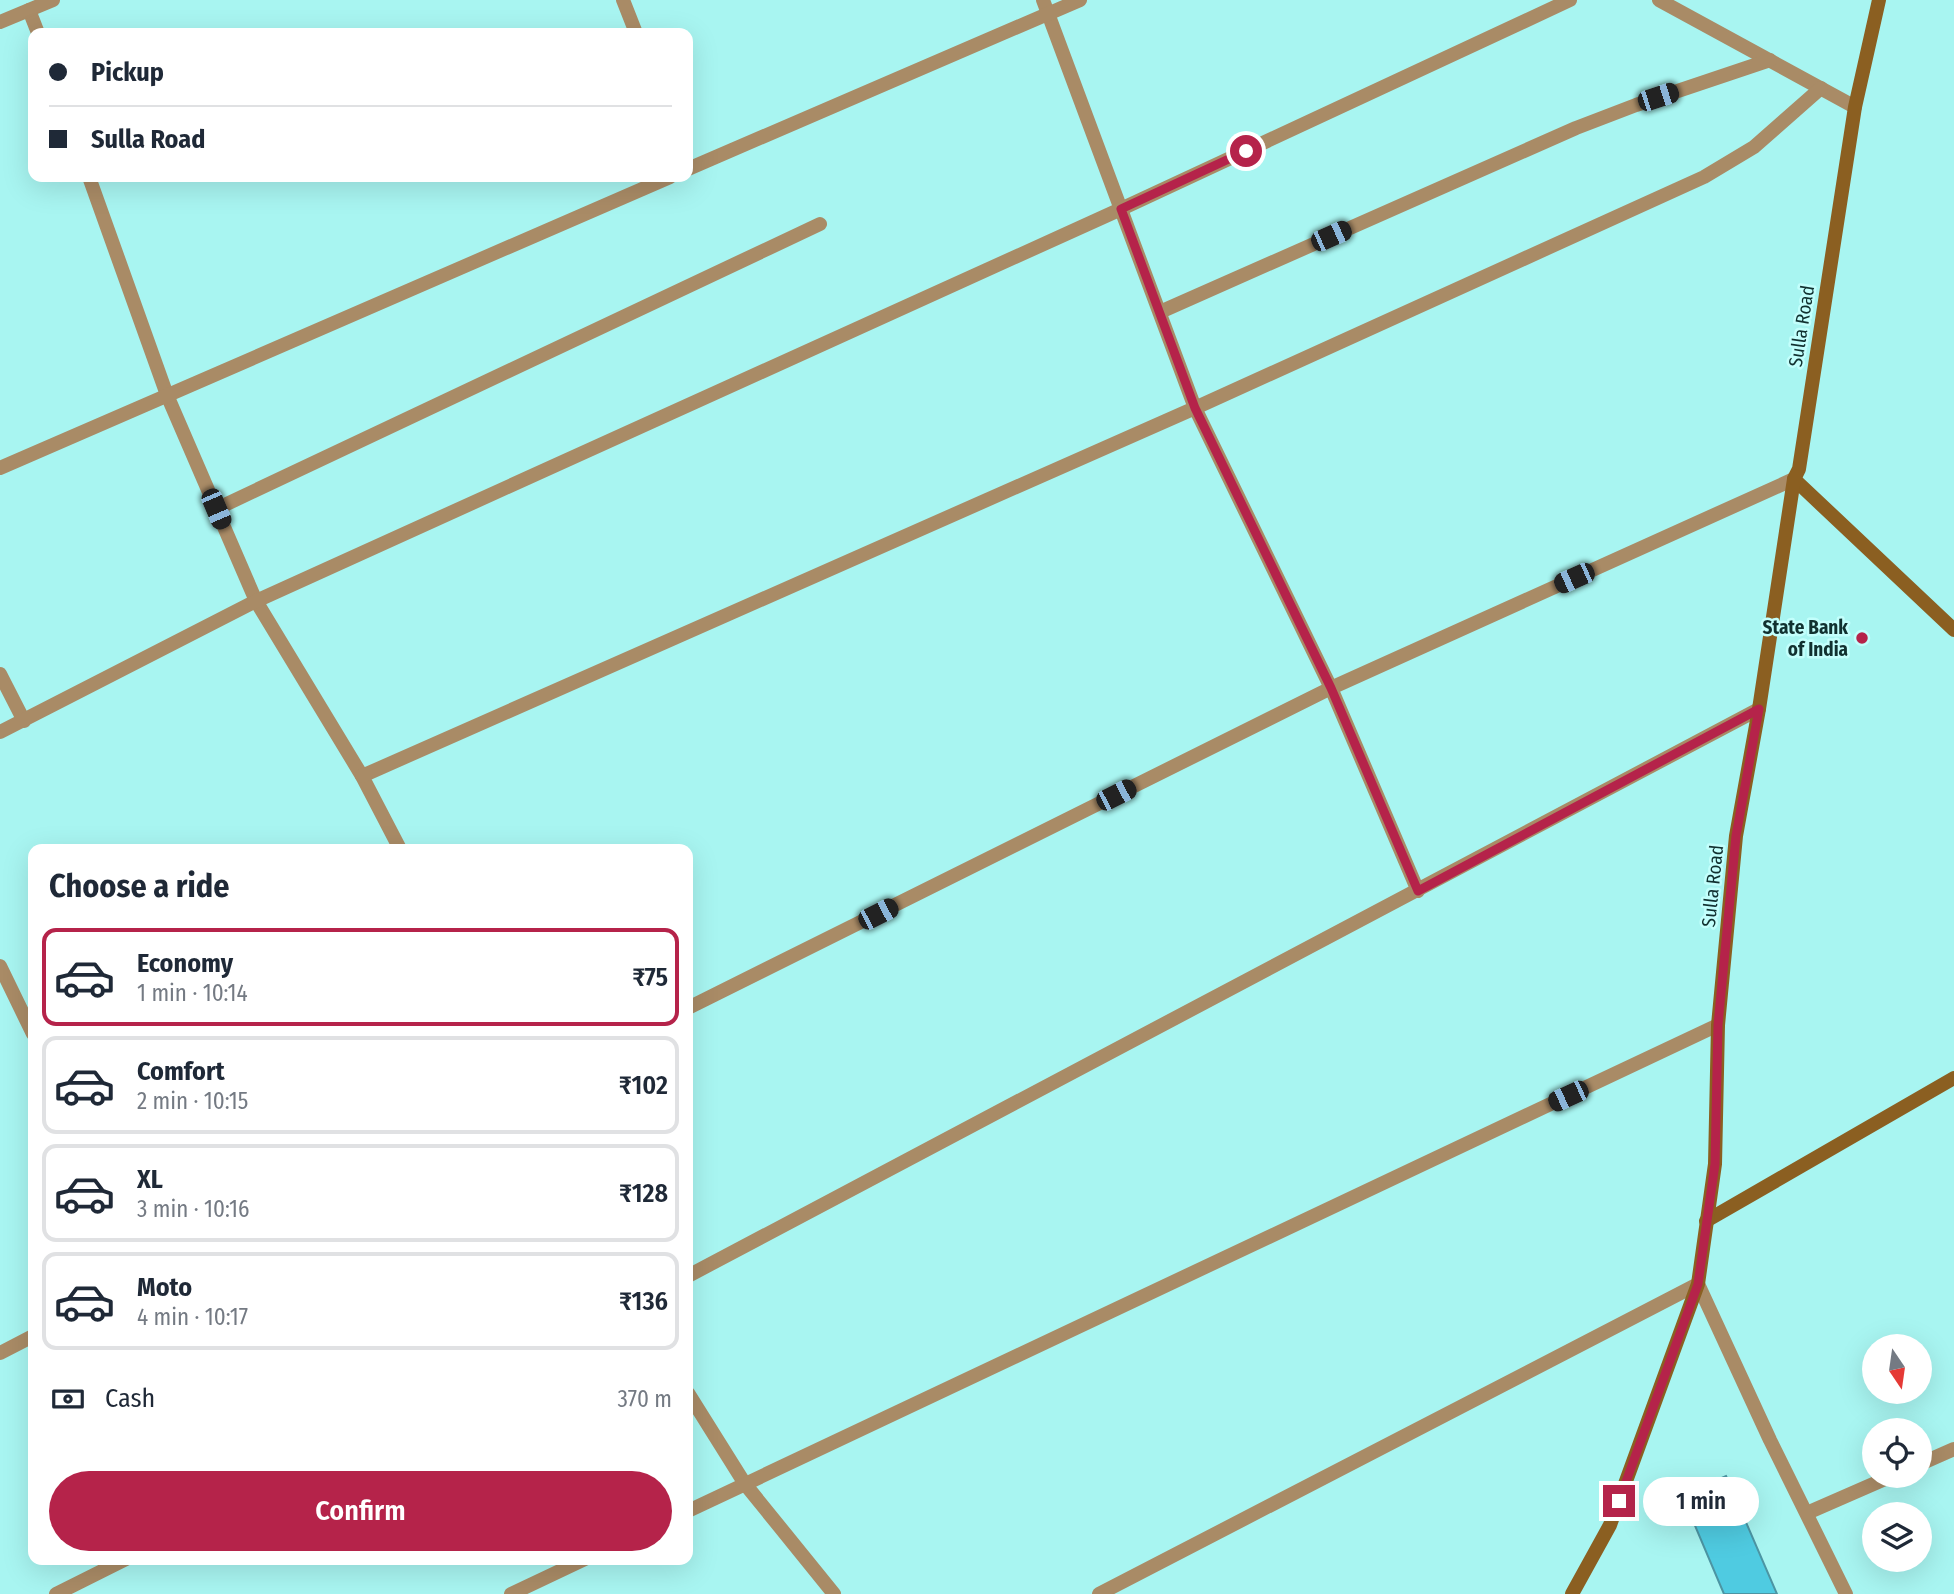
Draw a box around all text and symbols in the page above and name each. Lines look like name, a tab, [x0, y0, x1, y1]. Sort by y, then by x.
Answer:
text: Pickup	[91, 57, 164, 88]
car	[1635, 81, 1682, 113]
text: Sulla Road	[91, 124, 205, 155]
route start	[1230, 135, 1262, 167]
car	[1308, 218, 1355, 254]
street label: Sulla Road	[1784, 284, 1819, 369]
car	[199, 486, 234, 532]
car	[1551, 560, 1598, 596]
place label: State Bank of India	[1763, 616, 1848, 661]
marker: State Bank of India	[1854, 630, 1870, 646]
car	[1093, 776, 1140, 814]
street label: Sulla Road	[1697, 844, 1728, 928]
text: Choose a ride	[49, 867, 230, 905]
car	[855, 895, 902, 933]
icon: car	[53, 946, 116, 1009]
text: Economy	[137, 948, 233, 979]
text: ₹75	[632, 962, 668, 993]
text: 1 min · 10:14	[137, 979, 248, 1007]
icon: car	[53, 1054, 116, 1117]
text: Comfort	[137, 1056, 225, 1087]
text: ₹102	[619, 1070, 668, 1101]
car	[1545, 1078, 1592, 1114]
text: 2 min · 10:15	[137, 1087, 248, 1115]
icon: car	[53, 1162, 116, 1225]
text: XL	[137, 1164, 163, 1195]
text: ₹128	[619, 1178, 668, 1209]
text: 3 min · 10:16	[137, 1195, 249, 1223]
icon: car	[53, 1270, 116, 1333]
text: Moto	[137, 1272, 192, 1303]
text: ₹136	[619, 1286, 668, 1317]
text: 4 min · 10:17	[137, 1303, 248, 1331]
north arrow	[1862, 1334, 1932, 1404]
map controls	[1862, 1334, 1932, 1572]
icon: cash	[49, 1380, 87, 1418]
text: Cash	[105, 1383, 155, 1414]
text: 370 m	[618, 1385, 672, 1413]
button: locate	[1862, 1418, 1932, 1488]
button: Confirm	[49, 1471, 672, 1551]
callout: 1 min	[1644, 1476, 1759, 1526]
route end	[1603, 1485, 1635, 1517]
text: 1 min	[1676, 1487, 1726, 1515]
button: layers	[1862, 1502, 1932, 1572]

